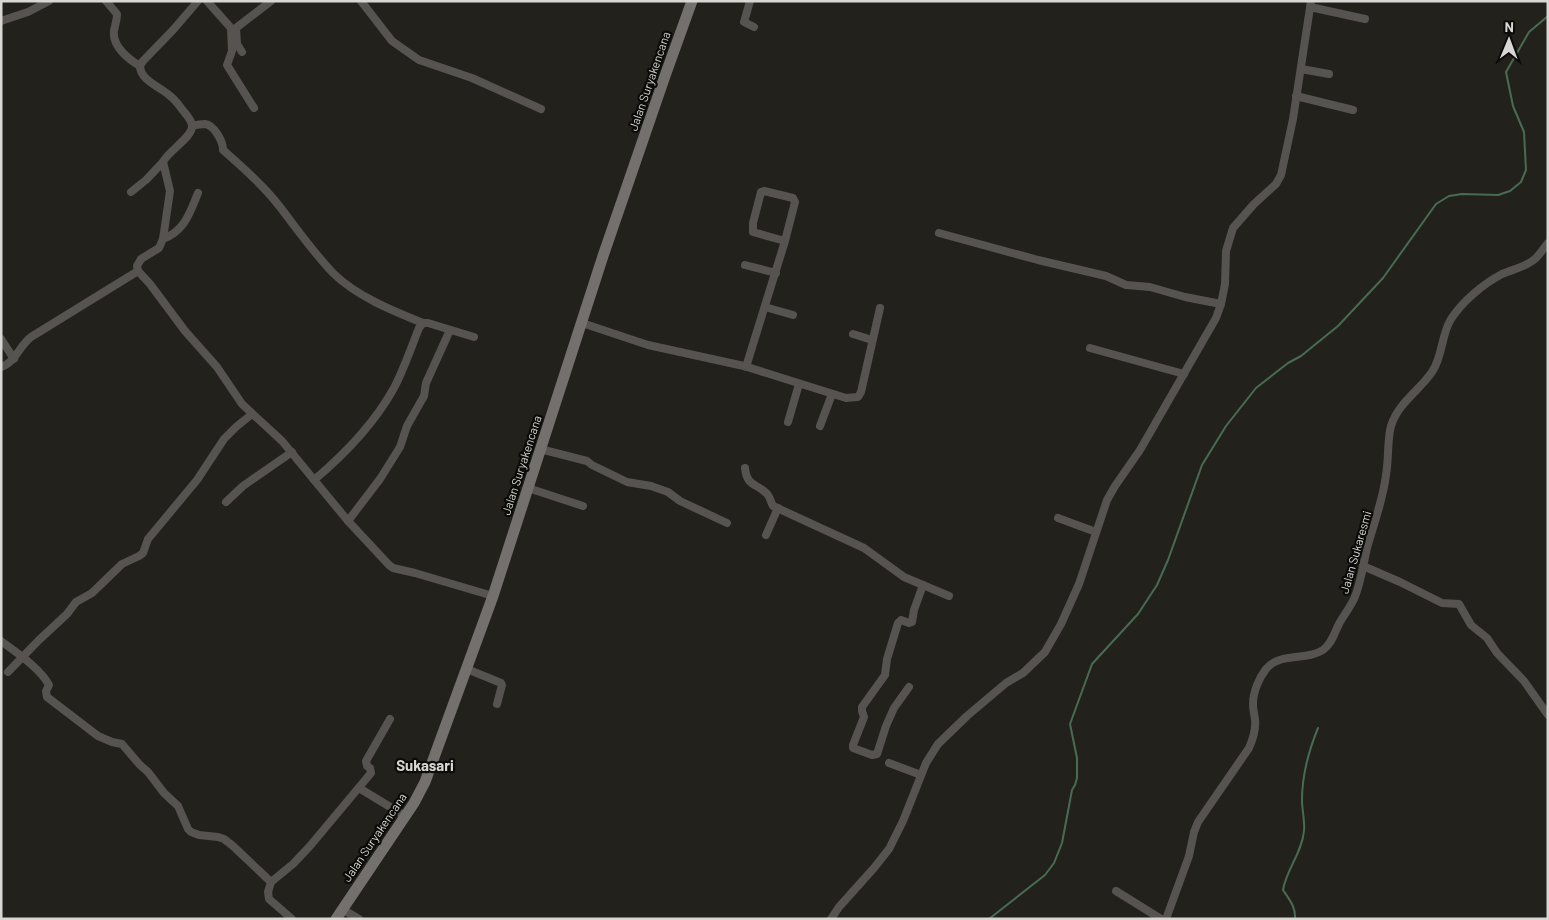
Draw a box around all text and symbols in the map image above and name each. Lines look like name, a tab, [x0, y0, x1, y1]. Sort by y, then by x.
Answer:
north arrow	[1484, 15, 1534, 65]
text: N	[1504, 18, 1514, 35]
street label: Jalan Suryakencana	[625, 30, 673, 132]
street label: Jalan Suryakencana	[498, 413, 544, 517]
street label: Jalan Sukaresmi	[1336, 509, 1374, 595]
district label: Sukasari	[396, 756, 454, 774]
street label: Jalan Suryakencana	[339, 790, 409, 884]

